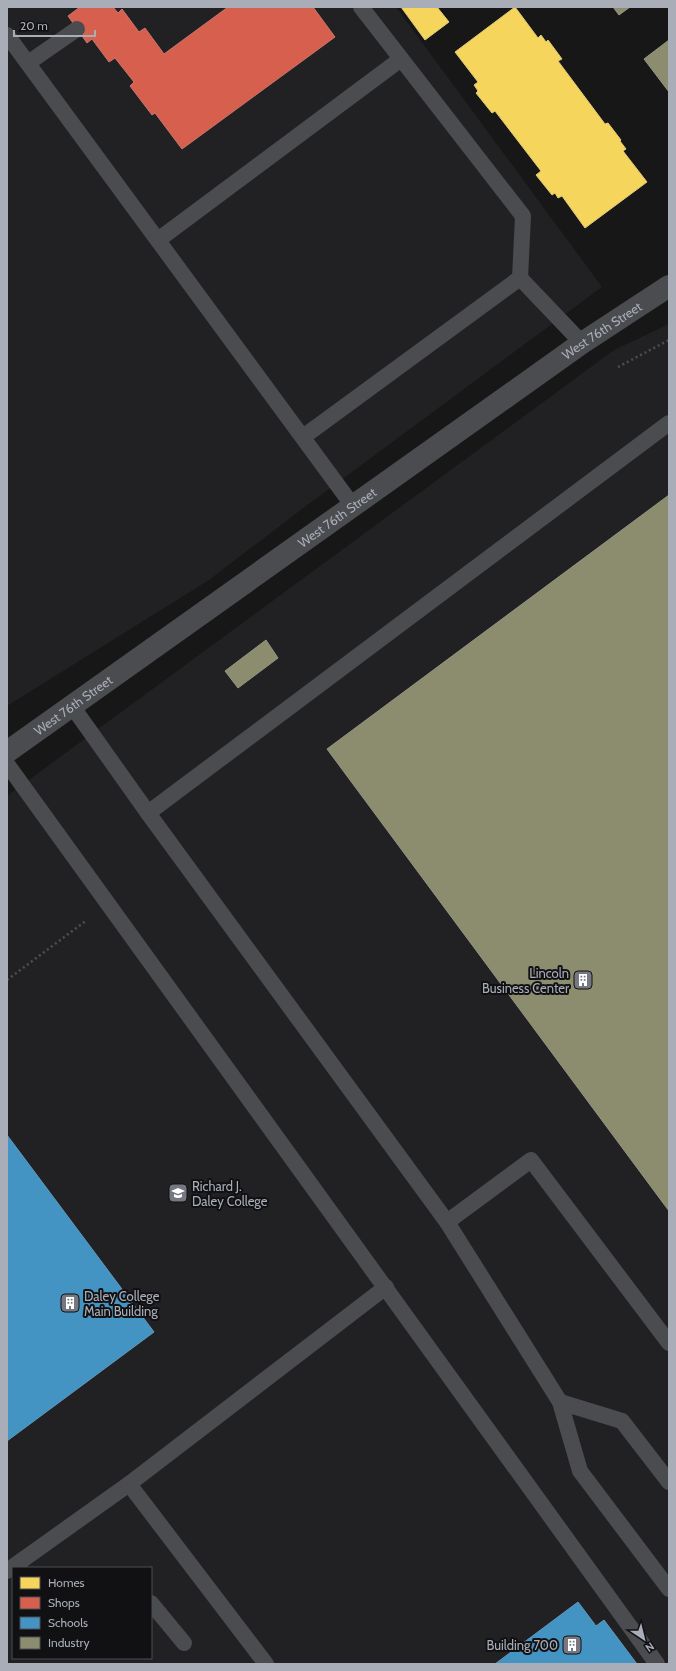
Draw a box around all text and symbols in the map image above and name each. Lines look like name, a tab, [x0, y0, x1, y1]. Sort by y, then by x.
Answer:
scale bar	[14, 12, 95, 38]
text: 20 m	[20, 18, 48, 33]
street label: West 76th Street	[559, 298, 645, 363]
street label: West 76th Street	[295, 484, 380, 551]
street label: West 76th Street	[31, 671, 116, 738]
place label: Lincoln Business Center	[482, 965, 570, 996]
building icon: Lincoln Business Center	[572, 969, 594, 991]
place label: Richard J. Daley College	[192, 1178, 268, 1209]
school or university icon: Richard J. Daley College	[167, 1182, 189, 1204]
place label: Daley College Main Building	[84, 1288, 160, 1319]
building icon: Daley College Main Building	[59, 1292, 81, 1314]
legend	[12, 1567, 152, 1659]
text: Homes	[48, 1575, 85, 1590]
text: Shops	[48, 1595, 80, 1610]
text: Schools	[48, 1615, 88, 1630]
north arrow	[624, 1619, 664, 1659]
building icon: Building 700	[561, 1634, 583, 1656]
text: Industry	[48, 1635, 89, 1650]
place label: Building 700	[487, 1637, 558, 1653]
text: N	[643, 1639, 657, 1655]

